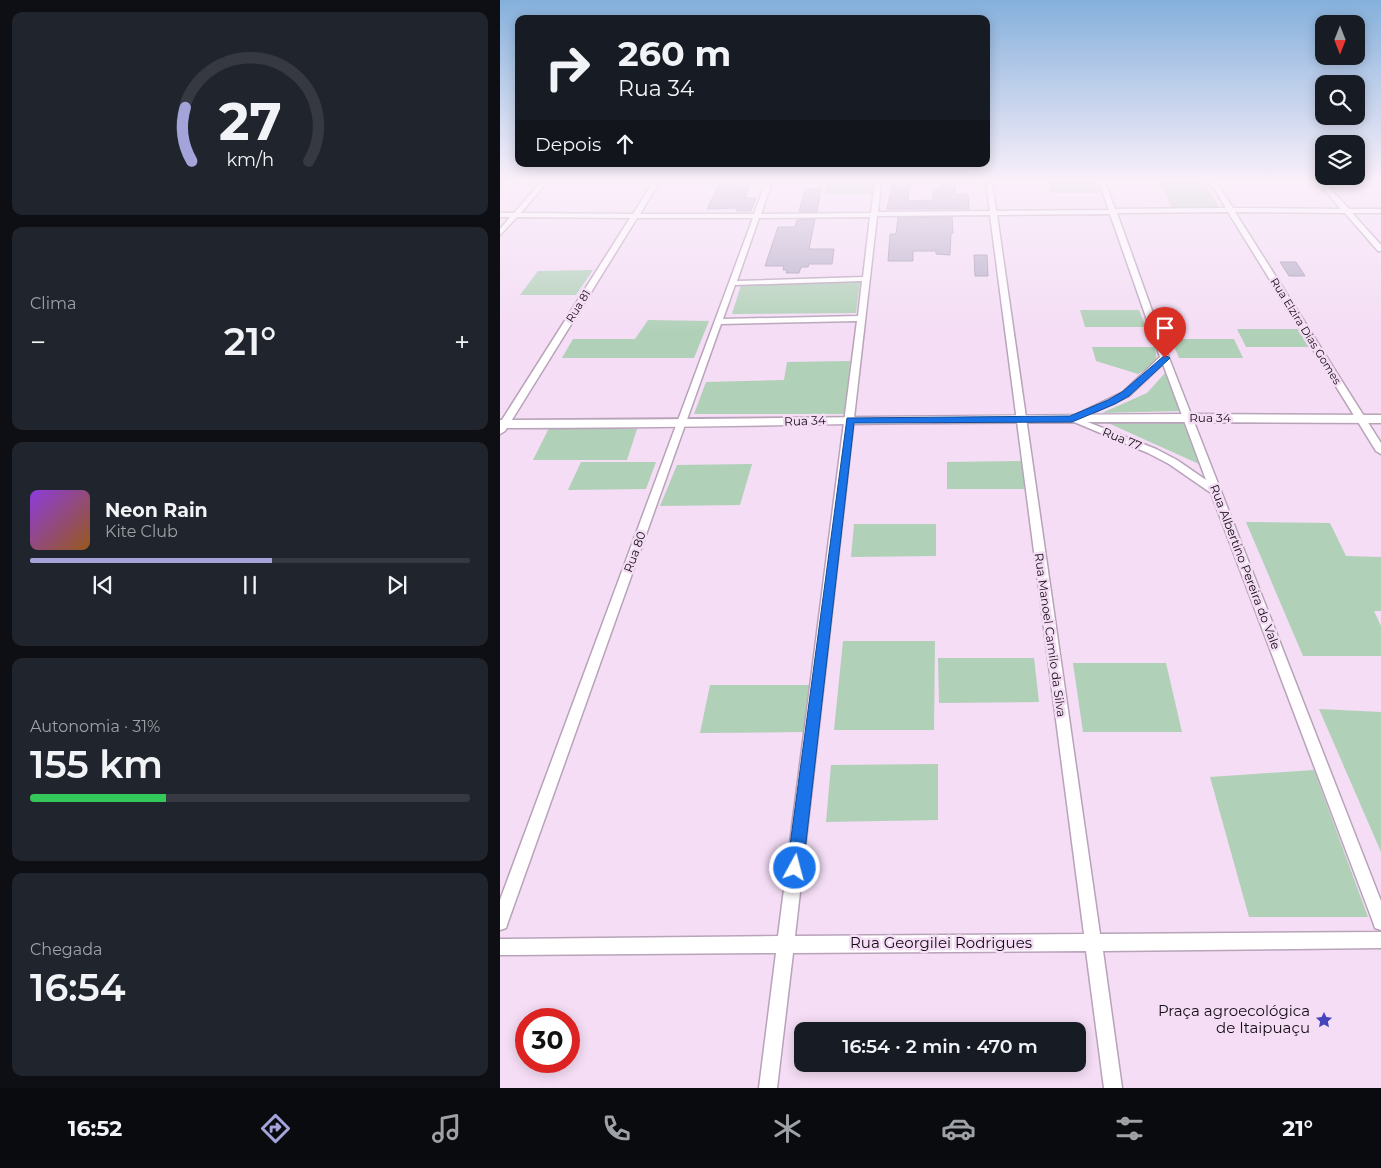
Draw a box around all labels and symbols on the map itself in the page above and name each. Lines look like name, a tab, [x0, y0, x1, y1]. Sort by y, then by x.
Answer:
north arrow	[1315, 15, 1365, 65]
street label: Rua Elzira Dias Gomes	[1268, 275, 1345, 387]
street label: Rua 81	[563, 287, 593, 325]
pin	[1144, 307, 1186, 358]
street label: Rua 34	[1189, 410, 1231, 425]
street label: Rua 34	[784, 412, 826, 429]
street label: Rua 77	[1100, 424, 1144, 453]
street label: Rua Albertino Pereira do Vale	[1207, 482, 1284, 651]
street label: Rua 80	[620, 529, 649, 574]
street label: Rua Manoel Camilo da Silva	[1032, 552, 1069, 718]
position arrow	[768, 841, 820, 893]
street label: Rua Georgilei Rodrigues	[850, 933, 1032, 952]
place label: Praça agroecológica de Itaipuaçu	[1158, 1001, 1310, 1037]
speed limit sign: 30	[515, 1008, 580, 1073]
place icon: Praça agroecológica de Itaipuaçu	[1314, 1010, 1334, 1030]

